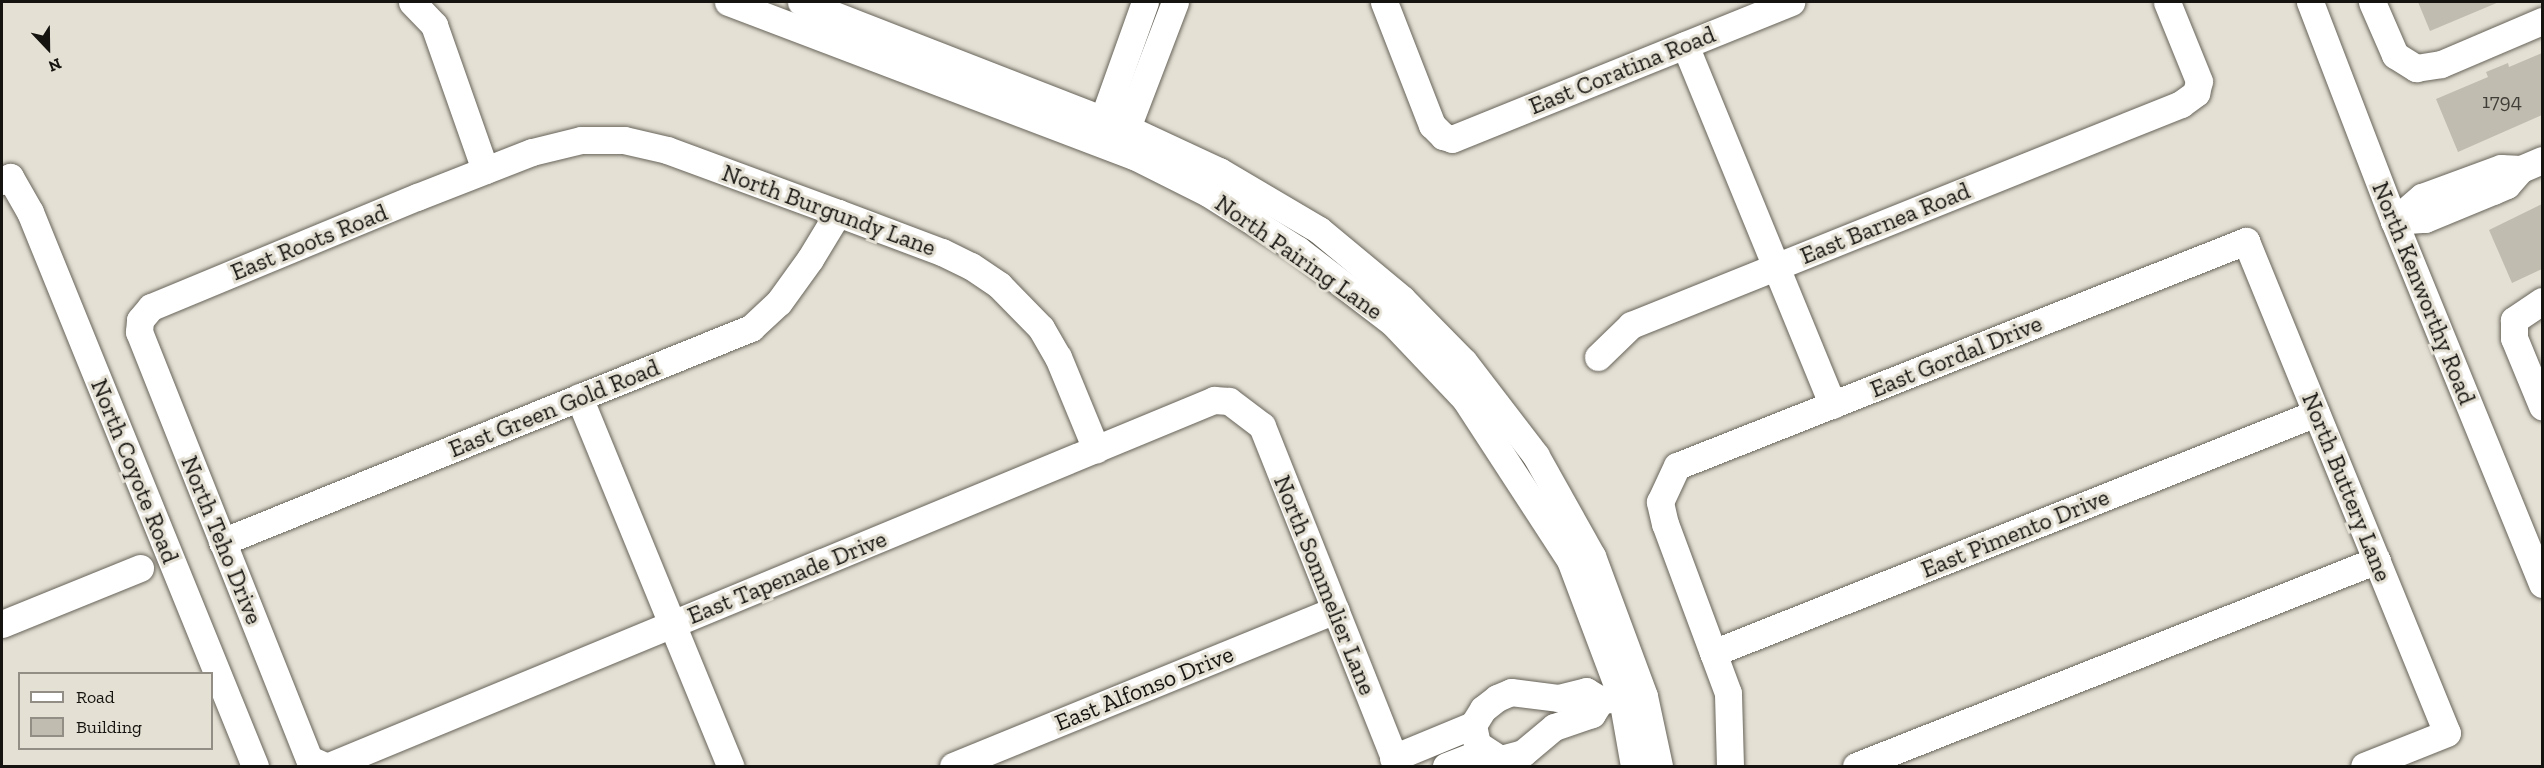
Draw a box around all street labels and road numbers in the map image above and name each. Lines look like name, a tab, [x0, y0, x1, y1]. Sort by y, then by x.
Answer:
street label: East Coratina Road	[1525, 20, 1719, 120]
street label: North Burgundy Lane	[718, 158, 940, 262]
street label: East Barnea Road	[1796, 176, 1974, 270]
street label: North Kenworthy Road	[2366, 177, 2482, 409]
street label: North Pairing Lane	[1210, 188, 1388, 326]
street label: East Roots Road	[227, 198, 391, 286]
street label: East Gordal Drive	[1866, 308, 2046, 404]
street label: East Green Gold Road	[445, 353, 663, 463]
street label: North Coyote Road	[85, 375, 185, 567]
street label: North Buttery Lane	[2296, 388, 2398, 586]
street label: North Teho Drive	[175, 451, 269, 629]
street label: North Sommelier Lane	[1268, 471, 1382, 699]
street label: East Pimento Drive	[1917, 482, 2113, 584]
street label: East Tapenade Drive	[683, 524, 891, 630]
street label: East Alfonso Drive	[1050, 639, 1238, 737]

